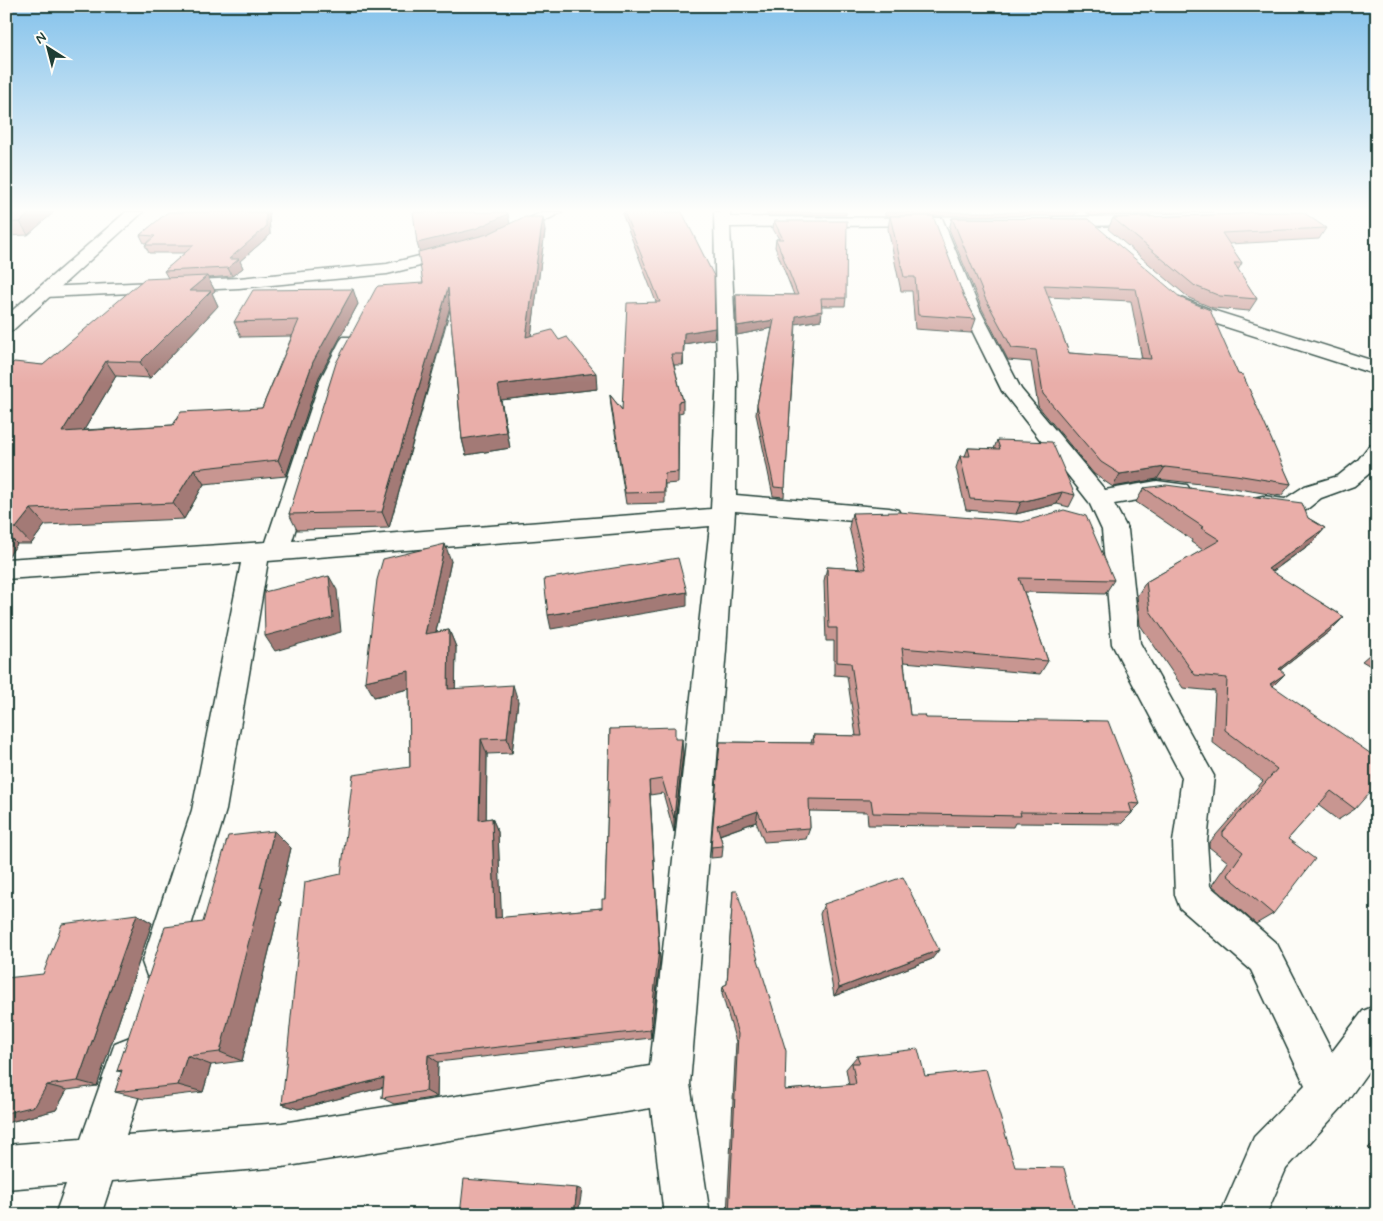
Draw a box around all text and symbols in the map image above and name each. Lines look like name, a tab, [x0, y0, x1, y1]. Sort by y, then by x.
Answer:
north arrow	[22, 22, 72, 72]
text: N	[32, 28, 50, 48]

